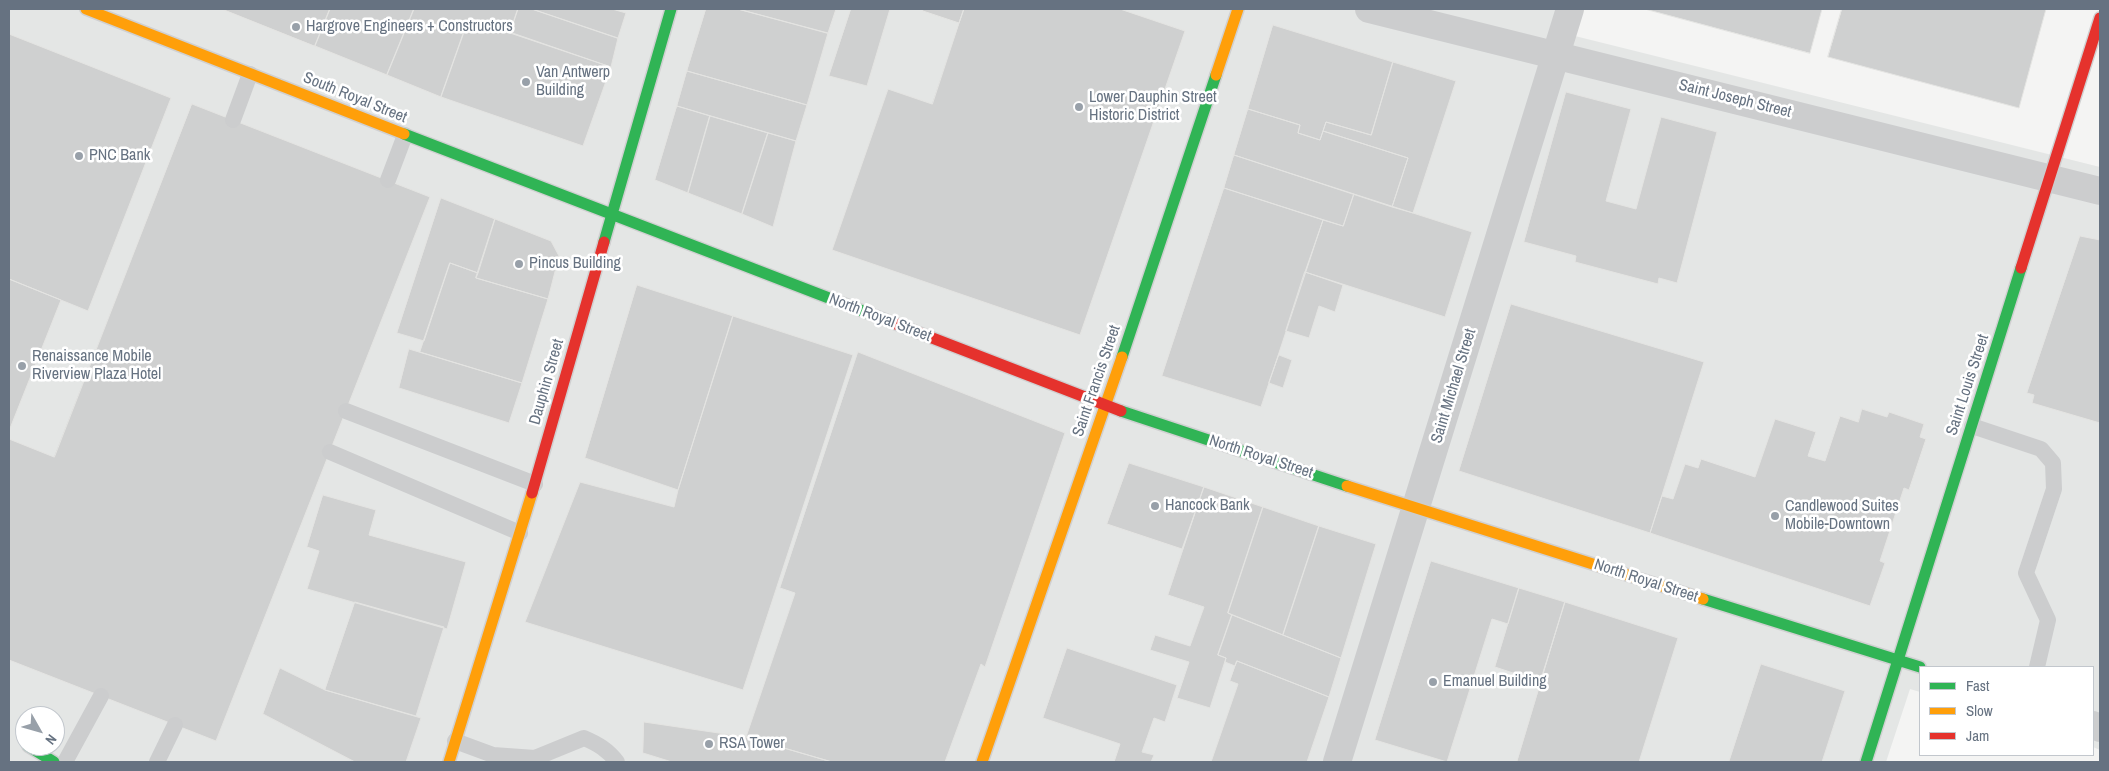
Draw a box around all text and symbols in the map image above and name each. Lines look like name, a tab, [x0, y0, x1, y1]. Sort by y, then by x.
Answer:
place label: Hargrove Engineers + Constructors	[306, 17, 513, 37]
marker: Hargrove Engineers + Constructors	[290, 21, 302, 33]
place label: Van Antwerp Building	[536, 63, 610, 101]
street label: South Royal Street	[300, 68, 410, 128]
marker: Van Antwerp Building	[520, 76, 532, 88]
street label: Saint Joseph Street	[1677, 76, 1793, 122]
place label: Lower Dauphin Street Historic District	[1089, 88, 1217, 126]
marker: Lower Dauphin Street Historic District	[1073, 101, 1085, 113]
place label: PNC Bank	[89, 146, 150, 166]
marker: PNC Bank	[73, 150, 85, 162]
place label: Pincus Building	[529, 254, 621, 274]
marker: Pincus Building	[513, 258, 525, 270]
street label: North Royal Street	[826, 290, 934, 346]
street label: Saint Francis Street	[1069, 323, 1125, 439]
street label: Saint Michael Street	[1427, 326, 1481, 446]
street label: Saint Louis Street	[1943, 332, 1993, 438]
street label: Dauphin Street	[526, 337, 568, 427]
place label: Renaissance Mobile Riverview Plaza Hotel	[32, 347, 161, 385]
marker: Renaissance Mobile Riverview Plaza Hotel	[16, 360, 28, 372]
street label: North Royal Street	[1207, 431, 1315, 483]
place label: Hancock Bank	[1165, 496, 1250, 516]
place label: Candlewood Suites Mobile-Downtown	[1785, 497, 1899, 535]
marker: Hancock Bank	[1149, 500, 1161, 512]
marker: Candlewood Suites Mobile-Downtown	[1769, 510, 1781, 522]
street label: North Royal Street	[1592, 555, 1700, 607]
legend	[1919, 666, 2094, 756]
place label: Emanuel Building	[1443, 672, 1547, 692]
text: Fast	[1966, 675, 1989, 696]
marker: Emanuel Building	[1427, 676, 1439, 688]
text: Slow	[1966, 700, 1993, 721]
north arrow	[15, 706, 65, 756]
text: Jam	[1966, 725, 1989, 746]
text: N	[41, 731, 61, 748]
place label: RSA Tower	[719, 734, 785, 754]
marker: RSA Tower	[703, 738, 715, 750]

